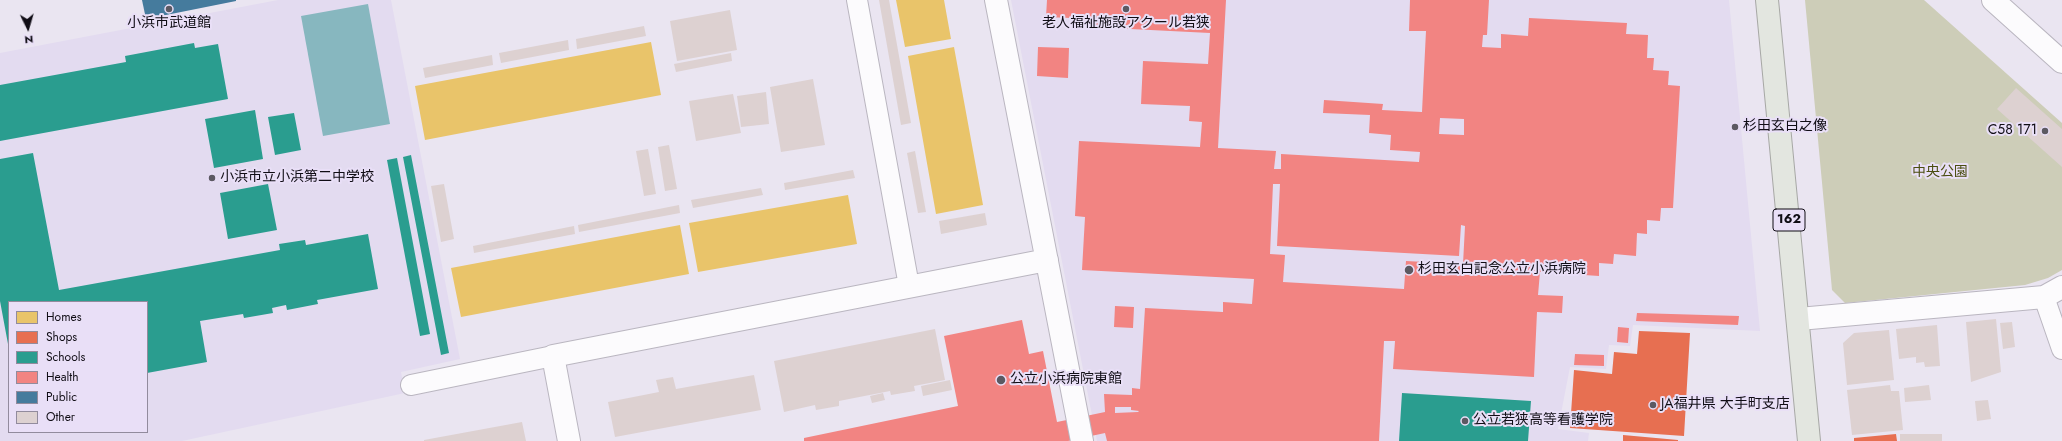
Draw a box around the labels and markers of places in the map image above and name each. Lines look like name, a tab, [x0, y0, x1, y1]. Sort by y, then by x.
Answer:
marker: 小浜市武道館	[164, 4, 174, 14]
marker: 老人福祉施設アクール若狭	[1121, 4, 1131, 14]
place label: 小浜市武道館	[127, 16, 211, 32]
place label: 老人福祉施設アクール若狭	[1042, 16, 1210, 32]
place label: 杉田玄白之像	[1743, 119, 1827, 135]
marker: 杉田玄白之像	[1730, 122, 1740, 132]
place label: C58 171	[1988, 123, 2037, 139]
marker: C58 171	[2040, 126, 2050, 136]
place label: 小浜市立小浜第二中学校	[220, 170, 374, 186]
marker: 小浜市立小浜第二中学校	[207, 173, 217, 183]
place label: 杉田玄白記念公立小浜病院	[1418, 262, 1586, 278]
marker: 杉田玄白記念公立小浜病院	[1403, 264, 1415, 276]
place label: 公立小浜病院東館	[1010, 372, 1122, 388]
marker: 公立小浜病院東館	[995, 374, 1007, 386]
place label: JA福井県 大手町支店	[1661, 397, 1790, 413]
marker: JA福井県 大手町支店	[1648, 400, 1658, 410]
place label: 公立若狭高等看護学院	[1473, 413, 1613, 429]
marker: 公立若狭高等看護学院	[1460, 416, 1470, 426]

